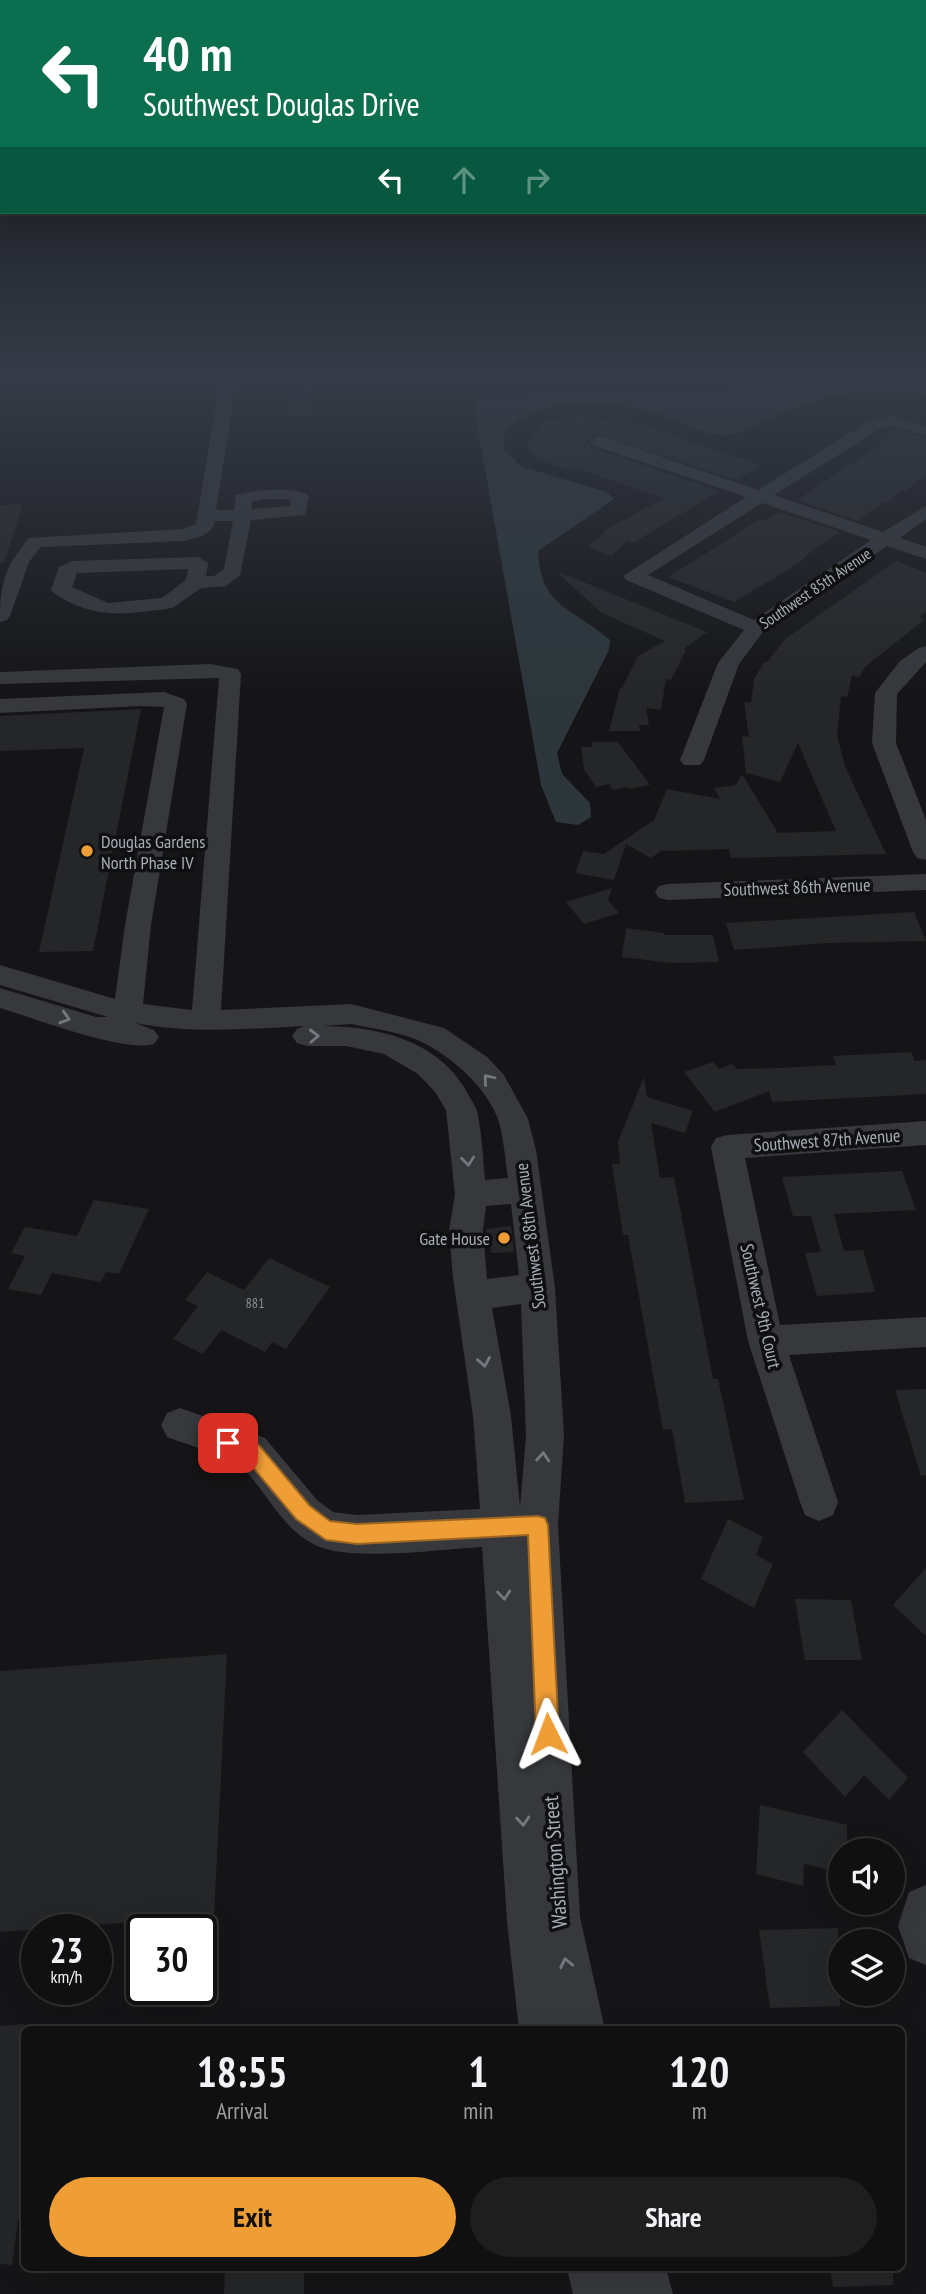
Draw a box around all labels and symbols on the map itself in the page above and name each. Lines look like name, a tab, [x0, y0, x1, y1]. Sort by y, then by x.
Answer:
street label: Southwest 85th Avenue	[755, 543, 875, 633]
place label: Douglas Gardens North Phase IV	[101, 830, 205, 874]
marker: Douglas Gardens North Phase IV	[79, 843, 95, 859]
street label: Southwest 86th Avenue	[723, 873, 871, 901]
one-way arrow	[59, 1009, 71, 1024]
one-way arrow	[309, 1029, 320, 1044]
one-way arrow	[484, 1074, 497, 1087]
street label: Southwest 87th Avenue	[753, 1123, 901, 1157]
one-way arrow	[460, 1156, 475, 1167]
street label: Southwest 88th Avenue	[510, 1162, 550, 1310]
place label: Gate House	[419, 1227, 490, 1250]
marker: Gate House	[496, 1230, 512, 1246]
street label: Southwest 9th Court	[735, 1241, 787, 1371]
house number: 881	[246, 1294, 264, 1312]
one-way arrow	[476, 1356, 491, 1368]
pin	[198, 1413, 258, 1473]
one-way arrow	[535, 1451, 550, 1462]
one-way arrow	[496, 1589, 511, 1600]
position arrow	[511, 1697, 585, 1771]
street label: Washington Street	[537, 1795, 573, 1929]
one-way arrow	[515, 1816, 530, 1827]
speed limit sign: 30	[126, 1914, 217, 2005]
one-way arrow	[560, 1957, 574, 1969]

